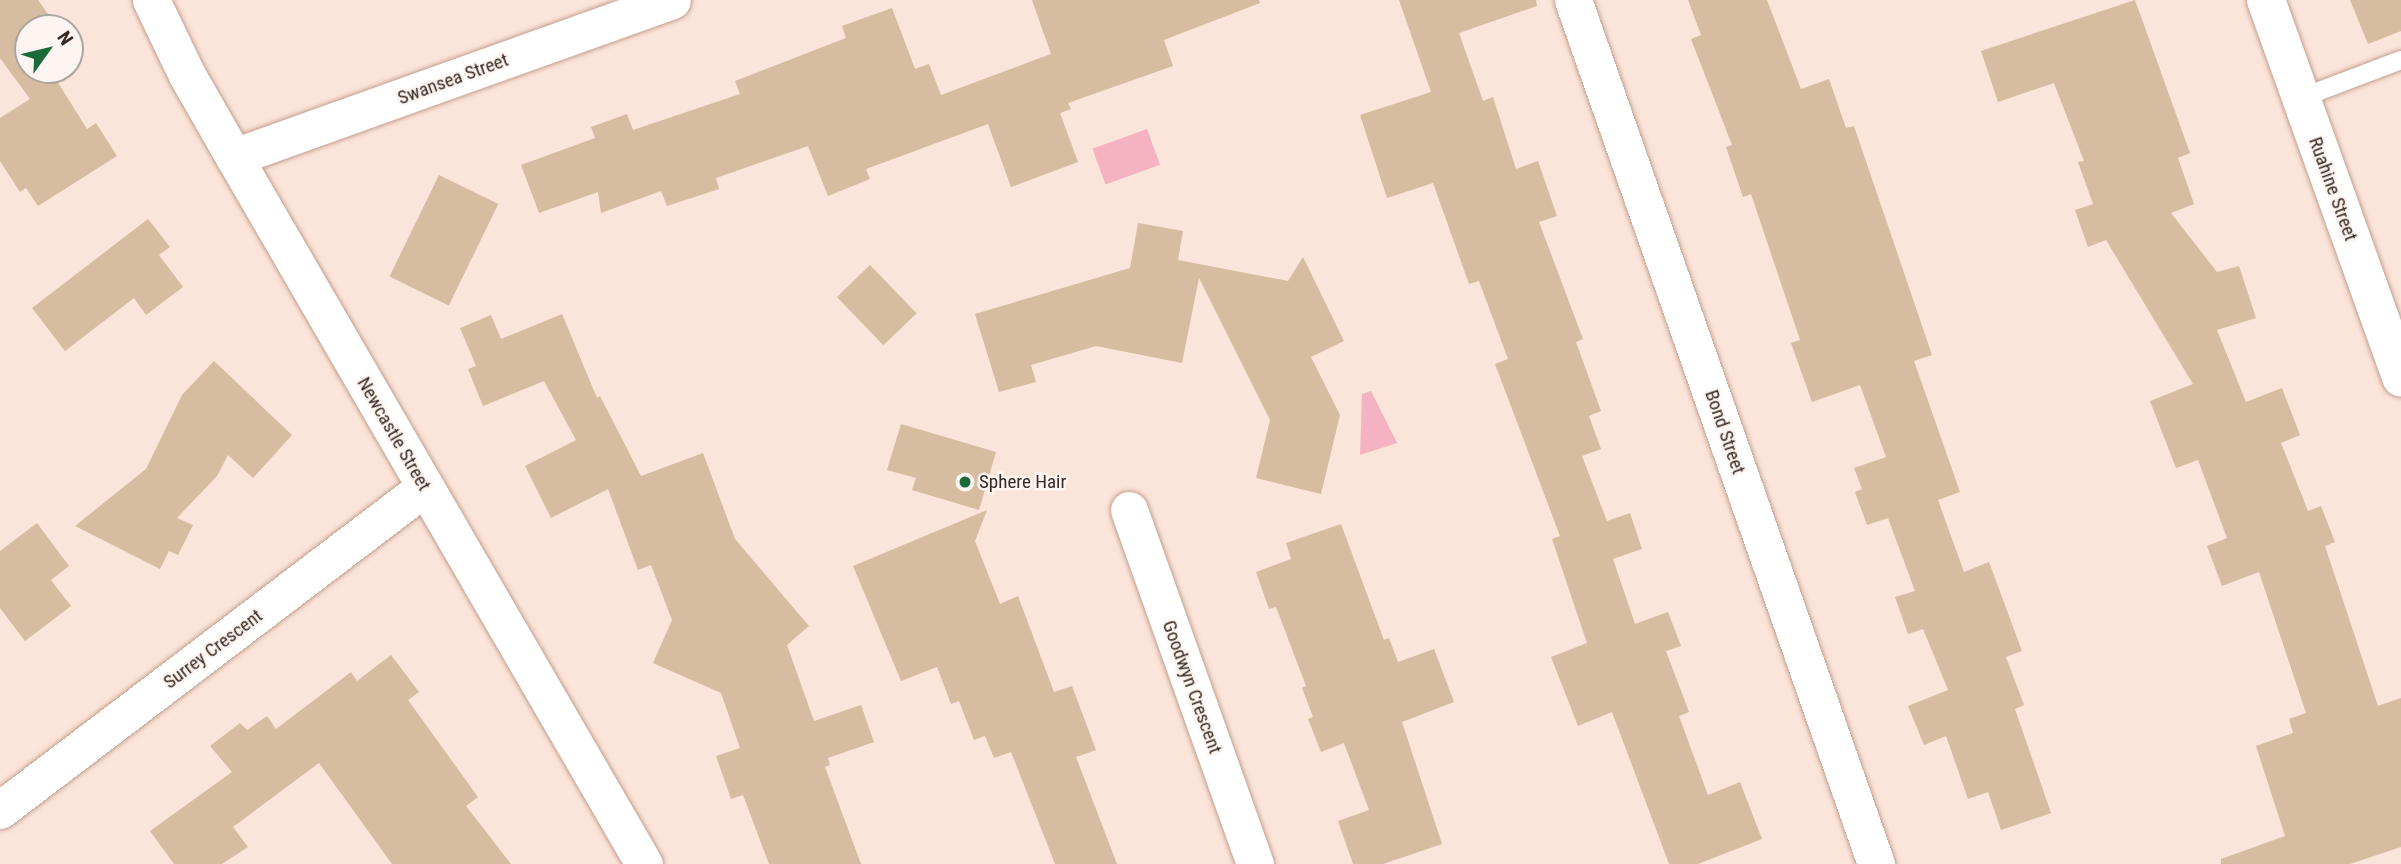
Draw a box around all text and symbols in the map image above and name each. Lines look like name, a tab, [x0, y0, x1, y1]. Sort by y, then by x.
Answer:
north arrow	[14, 14, 84, 84]
text: N	[52, 27, 78, 49]
street label: Swansea Street	[395, 48, 511, 110]
street label: Ruahine Street	[2304, 134, 2362, 244]
street label: Newcastle Street	[352, 373, 436, 495]
street label: Bond Street	[1700, 387, 1750, 477]
place label: Sphere Hair	[979, 471, 1066, 493]
marker: Sphere Hair	[957, 474, 973, 490]
street label: Surrey Crescent	[159, 604, 267, 694]
street label: Goodwyn Crescent	[1157, 617, 1227, 757]

